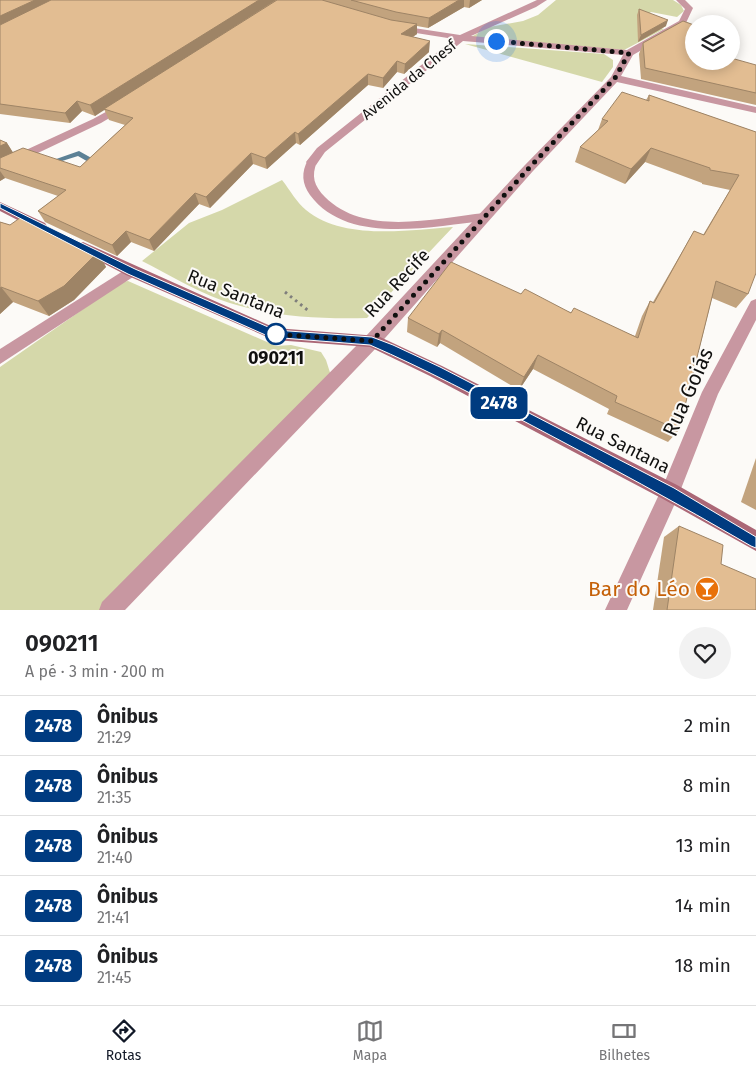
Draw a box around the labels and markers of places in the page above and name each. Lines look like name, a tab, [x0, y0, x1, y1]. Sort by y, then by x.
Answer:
marker: 090211	[265, 323, 287, 345]
place label: 090211	[248, 347, 304, 369]
place label: Bar do Léo	[588, 576, 690, 602]
bar icon: Bar do Léo	[694, 576, 720, 602]

